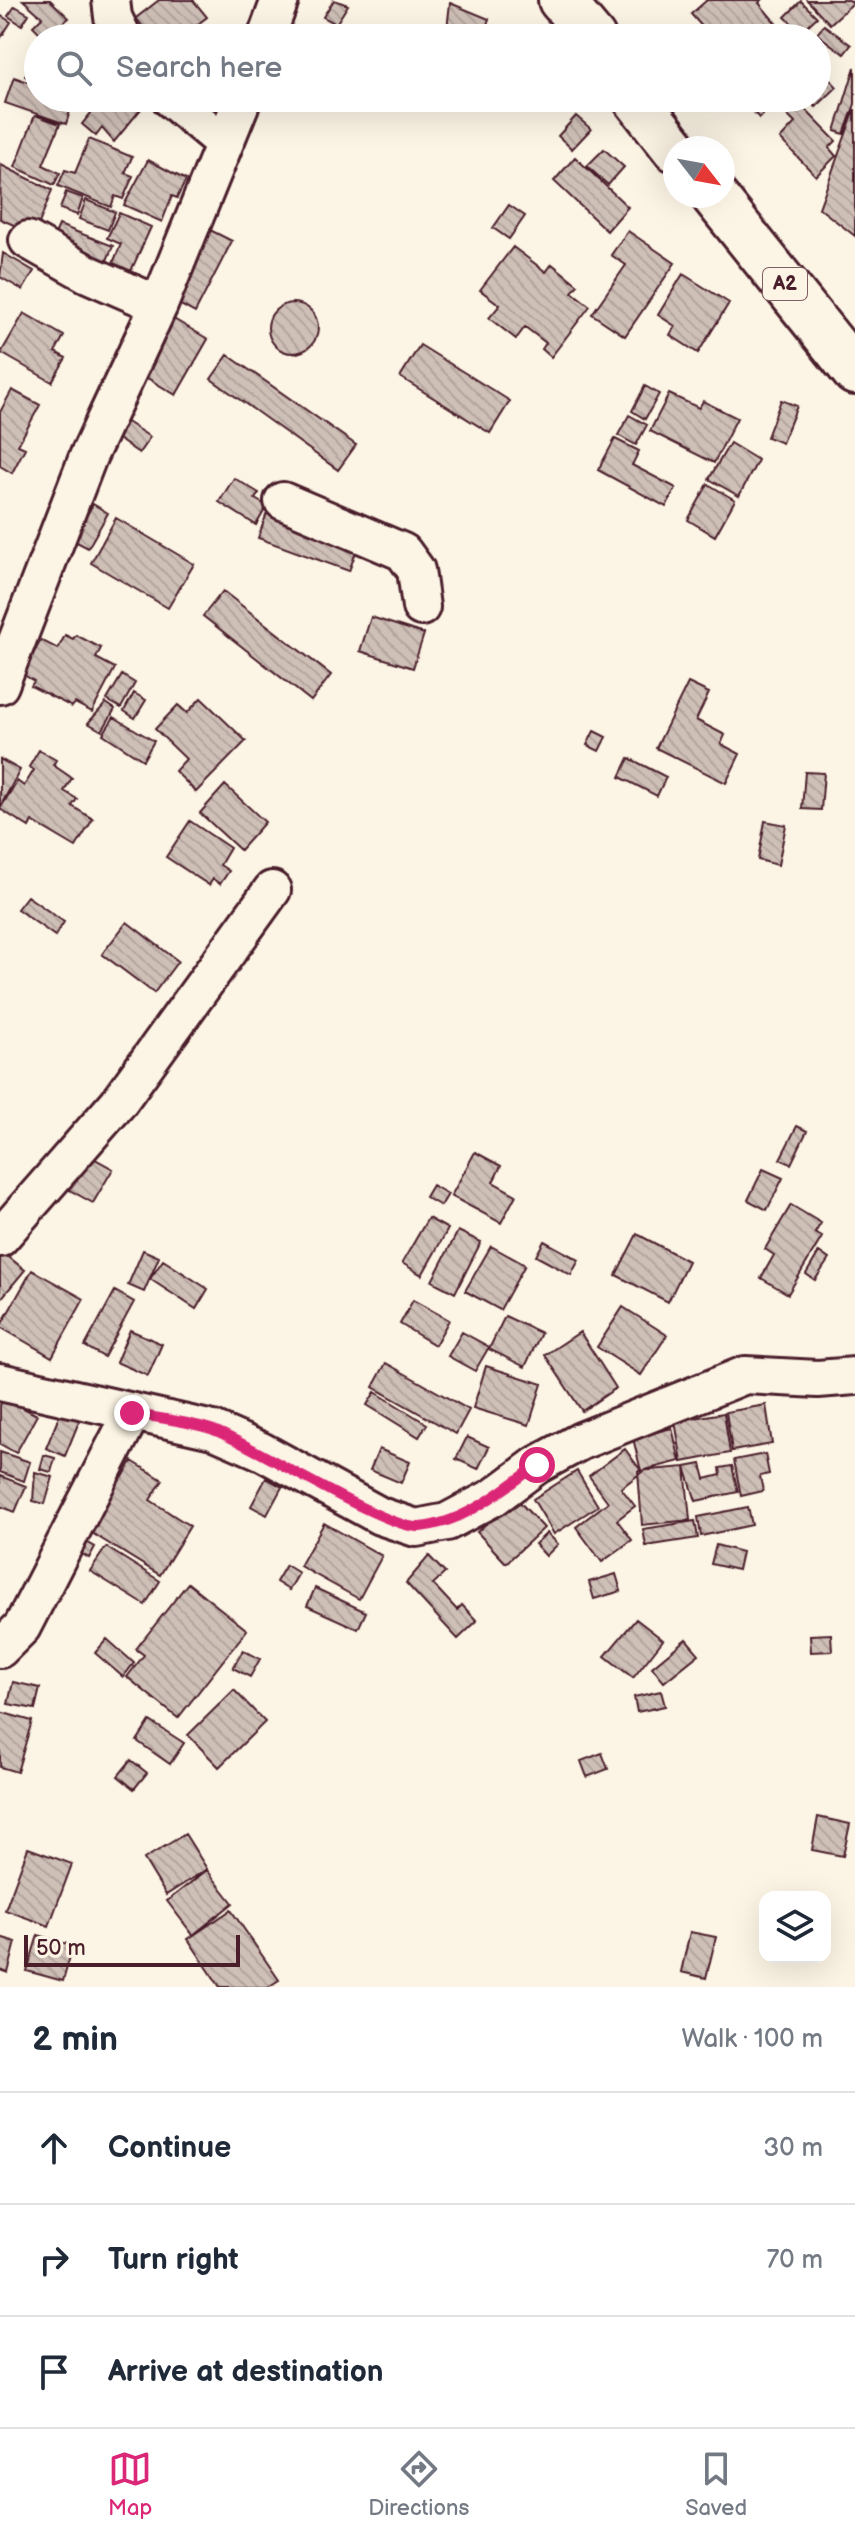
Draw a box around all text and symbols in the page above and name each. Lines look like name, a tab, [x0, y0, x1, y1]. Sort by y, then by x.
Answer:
search box	[24, 24, 831, 112]
icon: search	[52, 46, 96, 90]
text: Search here	[116, 50, 282, 86]
north arrow	[663, 136, 735, 208]
road number: A2	[763, 268, 807, 300]
route end	[114, 1395, 150, 1431]
route start	[519, 1447, 555, 1483]
map controls	[759, 1891, 831, 1963]
button: layers	[759, 1891, 831, 1963]
scale bar	[24, 1931, 240, 1967]
text: 50 m	[36, 1935, 86, 1962]
text: 2 min	[32, 2019, 118, 2060]
text: Walk · 100 m	[681, 2024, 823, 2055]
icon: ahead	[32, 2126, 76, 2170]
text: Continue	[108, 2130, 231, 2166]
text: 30 m	[763, 2133, 823, 2164]
icon: right	[32, 2238, 76, 2282]
text: Turn right	[108, 2242, 239, 2278]
text: 70 m	[766, 2245, 823, 2276]
icon: arrive	[32, 2350, 76, 2394]
text: Arrive at destination	[108, 2354, 384, 2390]
tab: Map	[108, 2447, 152, 2522]
tab: Directions	[368, 2447, 469, 2522]
tab: Saved	[685, 2447, 747, 2522]

